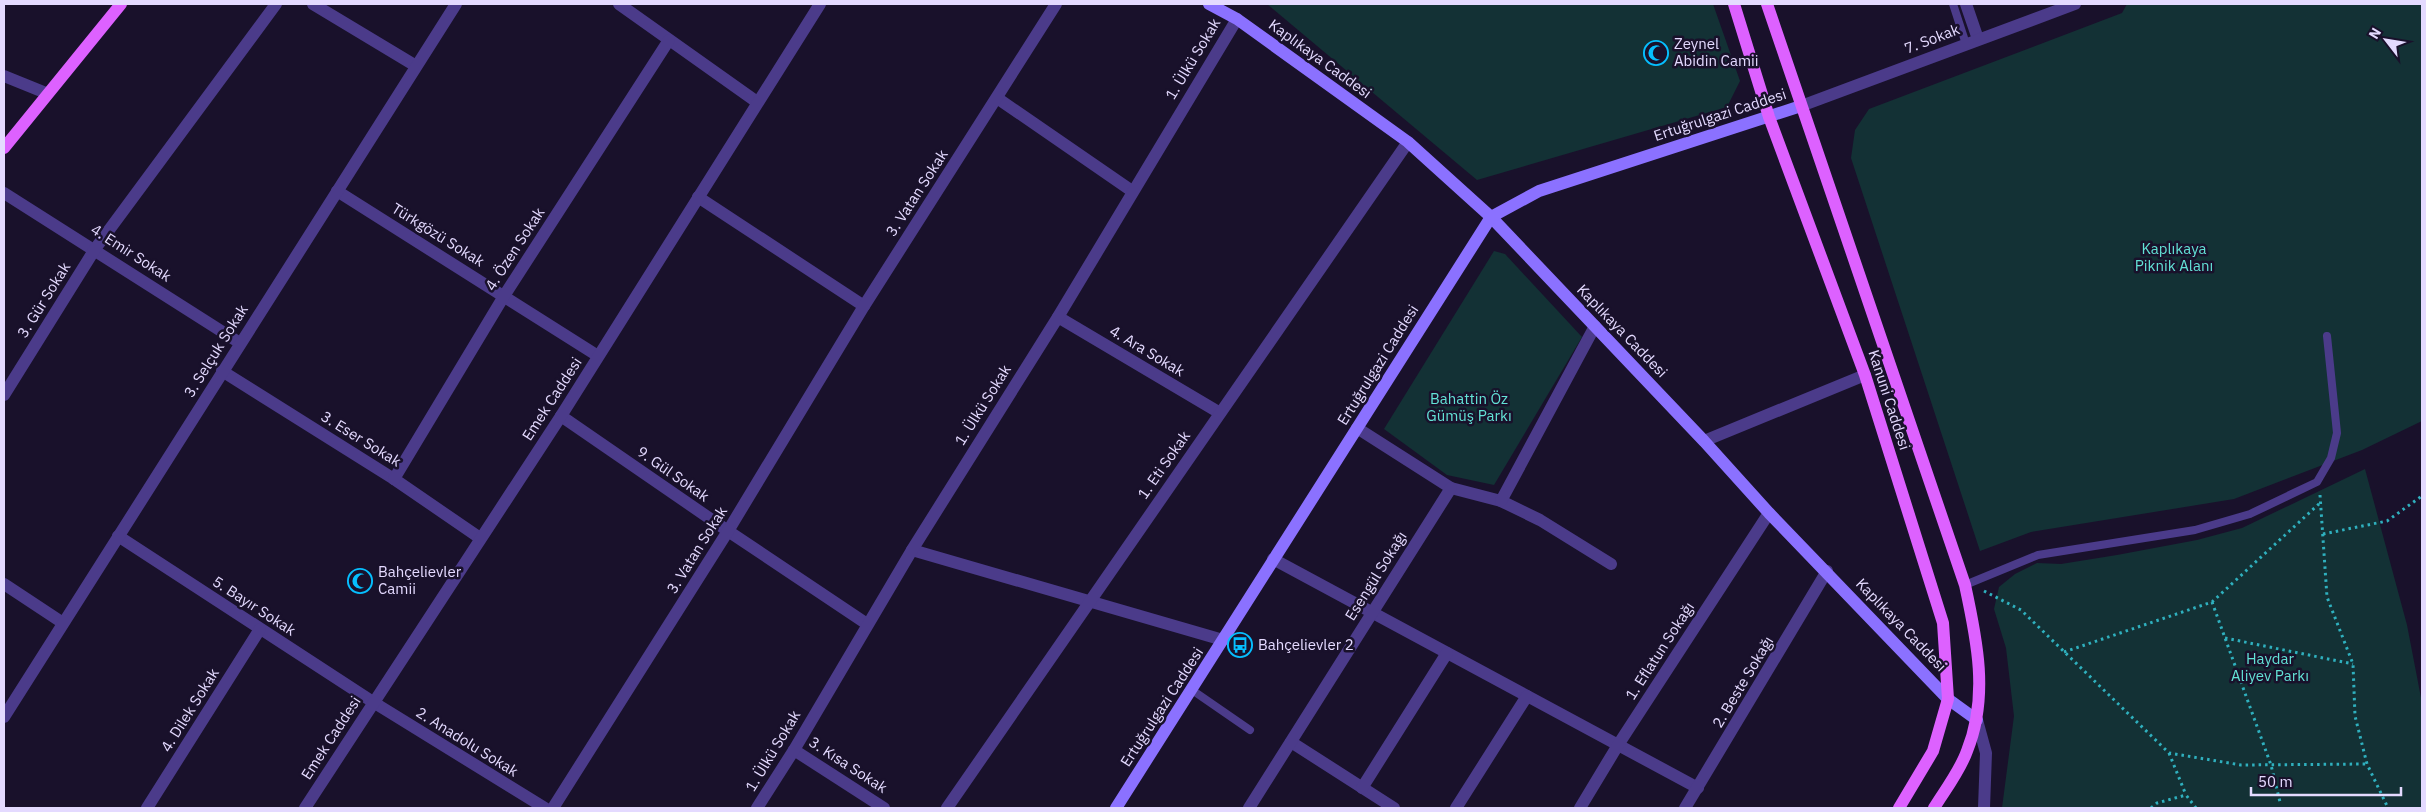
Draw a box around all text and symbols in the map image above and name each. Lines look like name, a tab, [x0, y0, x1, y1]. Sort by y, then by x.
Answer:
street label: 1. Ülkü Sokak	[1161, 15, 1224, 103]
street label: Kaplıkaya Caddesi	[1265, 15, 1375, 102]
north arrow	[2361, 15, 2411, 65]
street label: 7. Sokak	[1902, 19, 1962, 58]
text: N	[2365, 24, 2385, 42]
place label: Zeynel Abidin Camii	[1674, 34, 1759, 70]
mosque icon: Zeynel Abidin Camii	[1643, 40, 1669, 66]
street label: Ertuğrulgazi Caddesi	[1651, 84, 1789, 145]
street label: 3. Vatan Sokak	[882, 146, 952, 240]
street label: Türkgözü Sokak	[388, 199, 488, 271]
street label: 4. Özen Sokak	[481, 204, 549, 294]
street label: 4. Emir Sokak	[87, 220, 175, 286]
park label: Kaplıkaya Piknik Alanı	[2135, 239, 2213, 275]
street label: 3. Gür Sokak	[13, 258, 74, 341]
street label: Kaplıkaya Caddesi	[1573, 280, 1672, 381]
street label: 3. Selçuk Sokak	[179, 301, 252, 401]
street label: Ertuğrulgazi Caddesi	[1333, 301, 1422, 428]
street label: 4. Ara Sokak	[1106, 321, 1188, 380]
street label: Kanuni Caddesi	[1864, 347, 1915, 452]
street label: Emek Caddesi	[518, 353, 586, 444]
street label: 1. Ülkü Sokak	[950, 361, 1015, 449]
park label: Bahattin Öz Gümüş Parkı	[1426, 389, 1512, 425]
street label: 3. Eser Sokak	[318, 406, 405, 471]
street label: 1. Eti Sokak	[1133, 427, 1194, 502]
street label: 9. Gül Sokak	[633, 442, 713, 506]
street label: 3. Vatan Sokak	[662, 502, 731, 597]
street label: Esengül Sokağı	[1341, 528, 1411, 624]
place label: Bahçelievler Camii	[378, 562, 462, 598]
mosque icon: Bahçelievler Camii	[347, 568, 373, 594]
street label: 5. Bayır Sokak	[209, 572, 300, 640]
street label: Kaplıkaya Caddesi	[1852, 574, 1951, 675]
street label: 1. Eflatun Sokağı	[1621, 598, 1698, 703]
bus stop icon: Bahçelievler 2	[1227, 632, 1253, 658]
street label: 2. Beste Sokağı	[1708, 632, 1777, 731]
place label: Bahçelievler 2	[1258, 635, 1354, 654]
street label: Ertuğrulgazi Caddesi	[1116, 644, 1207, 770]
park label: Haydar Aliyev Parkı	[2231, 649, 2309, 685]
street label: 4. Dilek Sokak	[156, 664, 223, 755]
street label: Emek Caddesi	[297, 692, 365, 783]
street label: 2. Anadolu Sokak	[413, 703, 522, 781]
street label: 1. Ülkü Sokak	[741, 707, 804, 795]
street label: 3. Kısa Sokak	[806, 732, 891, 797]
scale bar	[2251, 764, 2401, 796]
text: 50 m	[2258, 772, 2293, 791]

